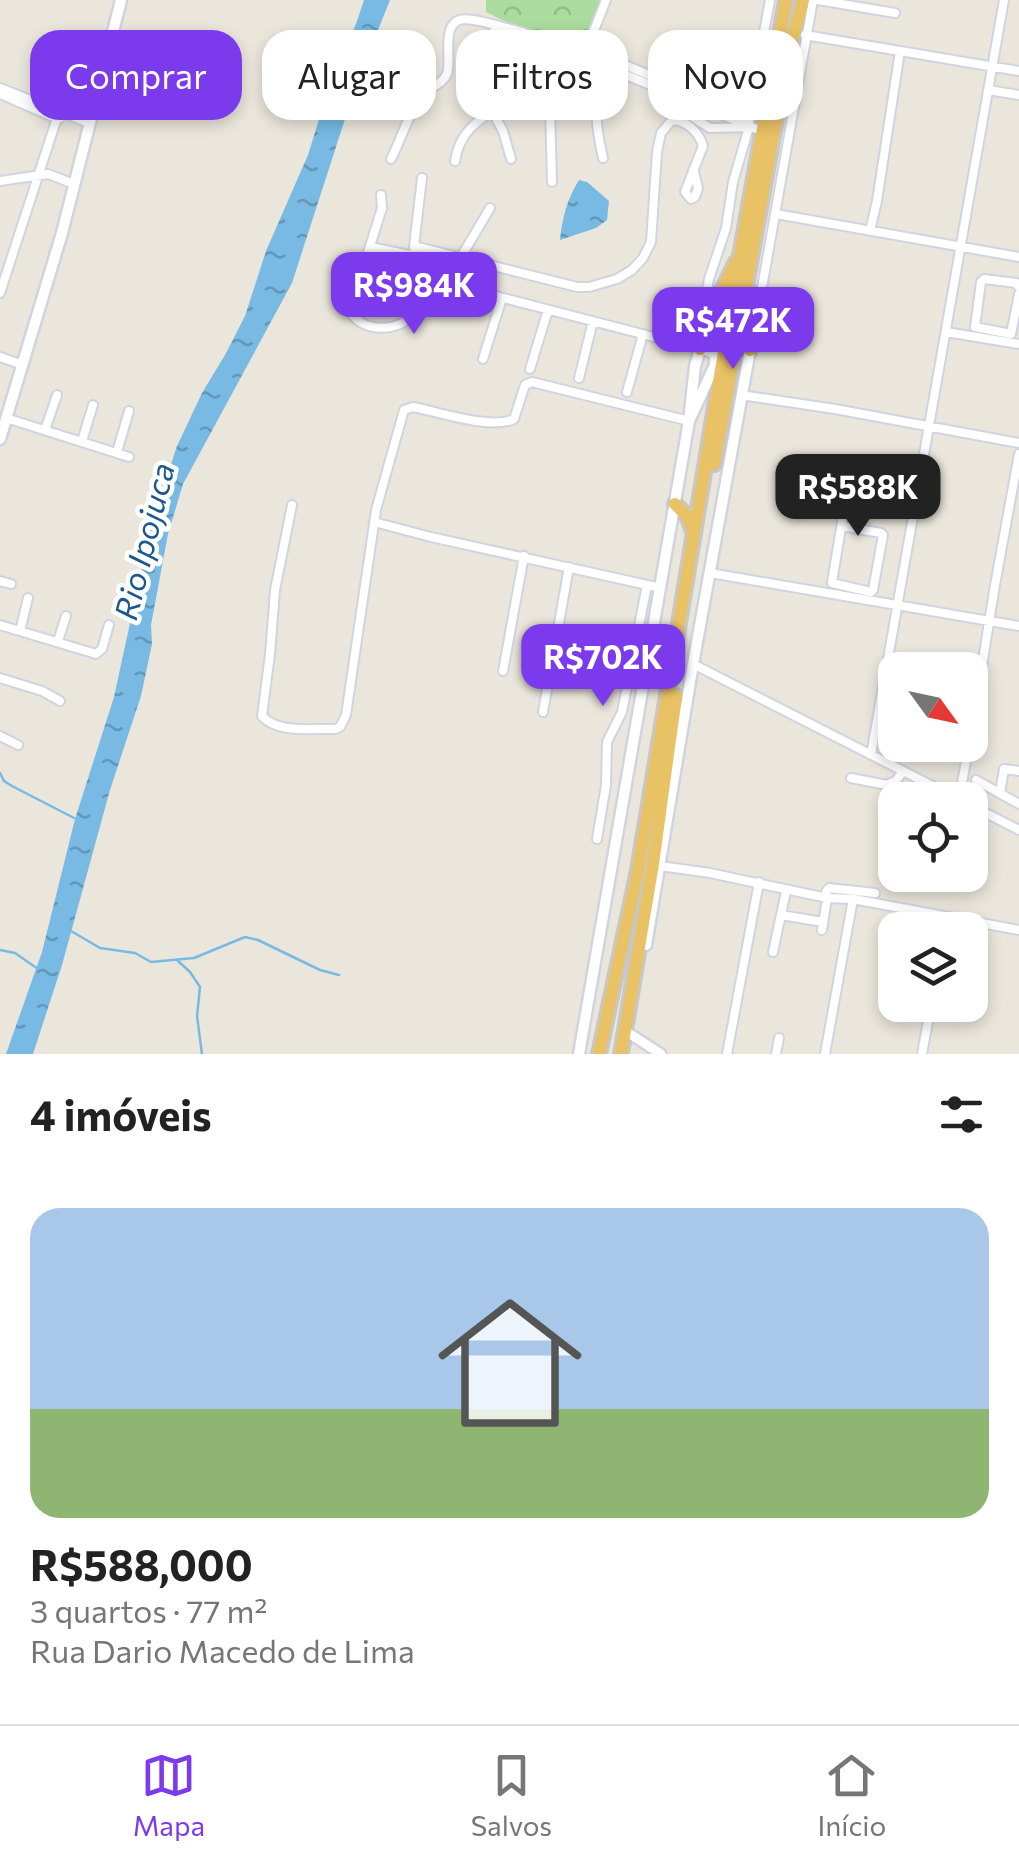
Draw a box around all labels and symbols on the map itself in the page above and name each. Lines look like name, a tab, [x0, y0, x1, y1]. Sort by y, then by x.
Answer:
pin: R$984K	[333, 252, 495, 337]
pin: R$472K	[652, 287, 814, 372]
pin: R$588K	[777, 454, 939, 539]
water label: Rio Ipojuca	[104, 458, 182, 624]
pin: R$702K	[522, 624, 684, 709]
north arrow	[878, 652, 988, 762]

